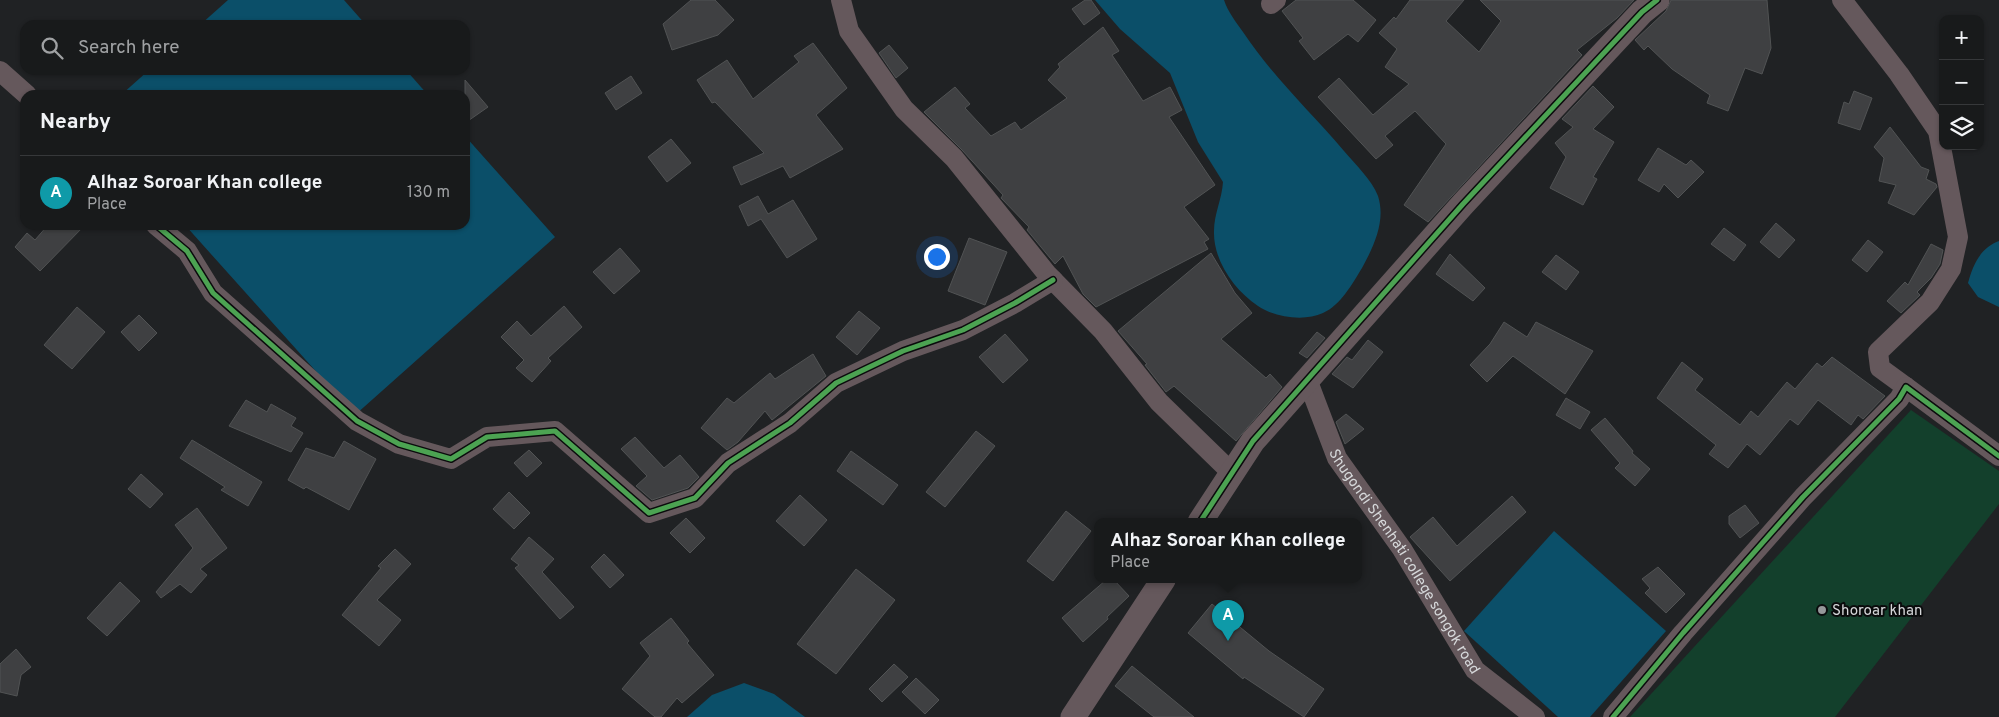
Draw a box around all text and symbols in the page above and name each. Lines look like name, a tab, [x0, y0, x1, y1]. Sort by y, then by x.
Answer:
map controls	[1939, 15, 1984, 150]
button: +	[1939, 15, 1984, 60]
search box	[20, 20, 470, 75]
icon: search	[38, 34, 66, 62]
text: Search here	[78, 36, 180, 60]
button: −	[1939, 60, 1984, 105]
button: layers	[1939, 105, 1984, 150]
text: Nearby	[40, 109, 111, 136]
text: Alhaz Soroar Khan college	[87, 171, 322, 195]
text: A	[50, 183, 62, 203]
text: 130 m	[407, 183, 450, 203]
text: Place	[87, 195, 127, 215]
your location	[924, 244, 950, 270]
street label: Shugondi Shenhati college songok road	[1323, 447, 1483, 678]
popup	[1094, 518, 1362, 583]
text: Alhaz Soroar Khan college	[1110, 529, 1346, 553]
text: Place	[1110, 553, 1150, 573]
pin: A	[1212, 600, 1244, 641]
place label: Shoroar khan	[1832, 602, 1922, 621]
marker: Shoroar khan	[1816, 604, 1828, 616]

